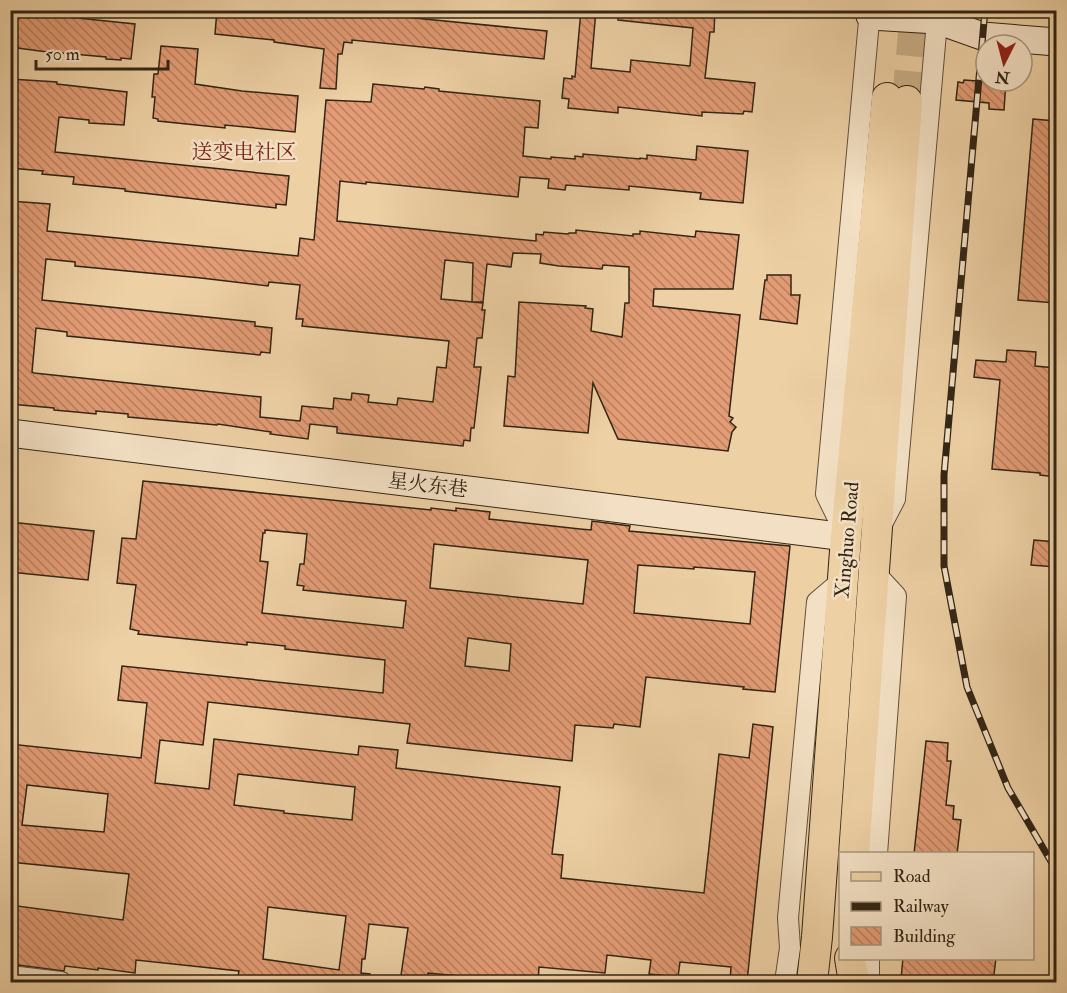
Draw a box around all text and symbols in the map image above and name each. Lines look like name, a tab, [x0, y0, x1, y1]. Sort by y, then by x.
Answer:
scale bar	[36, 33, 168, 71]
north arrow	[974, 33, 1034, 93]
text: 50 m	[45, 43, 80, 66]
text: N	[994, 66, 1012, 88]
district label: 送变电社区	[192, 139, 297, 166]
street label: 星火东巷	[387, 468, 469, 502]
street label: Xinghuo Road	[829, 480, 865, 599]
legend	[839, 852, 1034, 960]
text: Road	[893, 865, 931, 888]
text: Railway	[893, 895, 950, 918]
text: Building	[893, 925, 956, 948]

